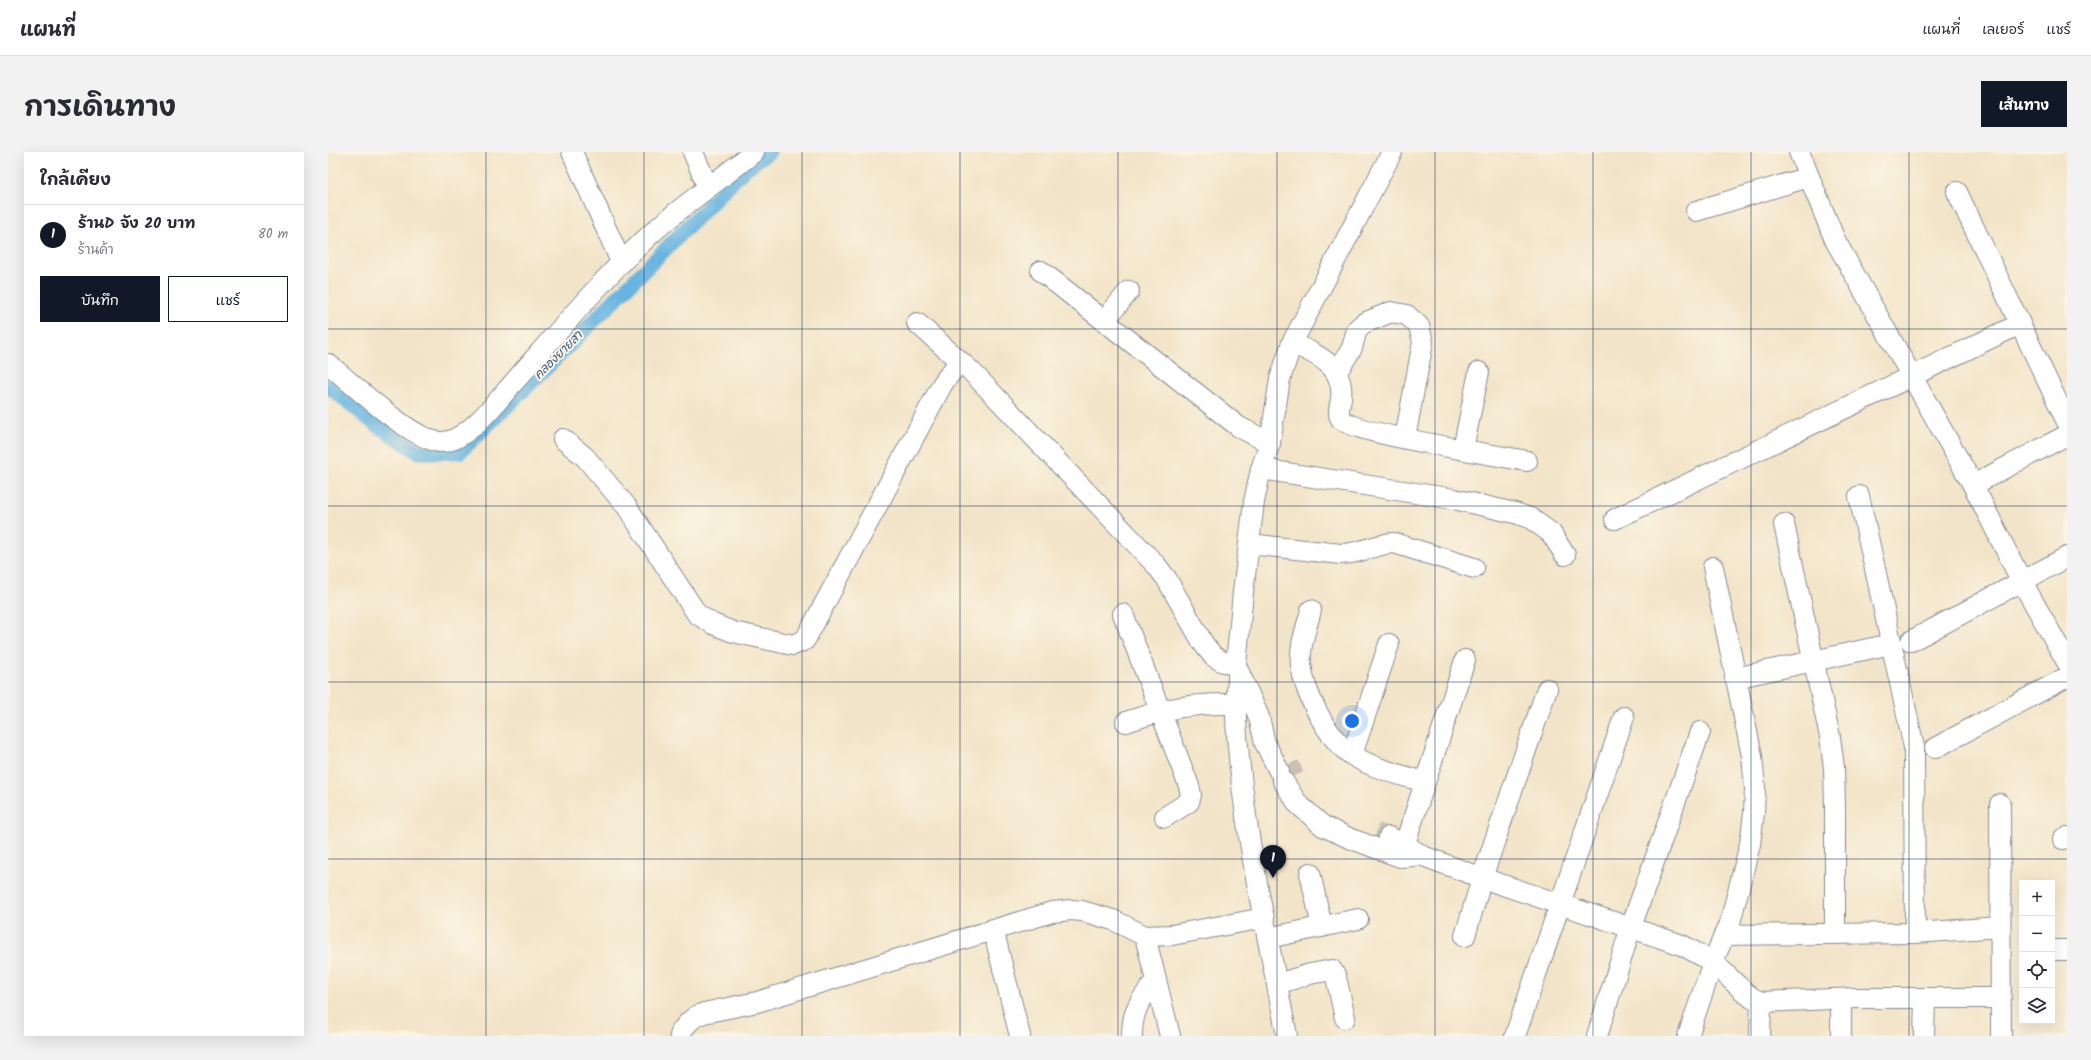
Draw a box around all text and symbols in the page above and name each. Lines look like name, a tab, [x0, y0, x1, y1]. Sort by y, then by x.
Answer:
text: แผนที่	[20, 16, 76, 46]
text: แผนที่	[1922, 19, 1960, 41]
text: เลเยอร์	[1982, 19, 2024, 41]
text: แชร์	[2046, 19, 2071, 41]
button: เส้นทาง	[1981, 81, 2067, 127]
text: การเดินทาง	[24, 86, 176, 131]
text: ใกล้เคียง	[40, 167, 111, 194]
text: ร้านD จัง 20 บาท	[78, 212, 195, 236]
text: 1	[51, 224, 55, 245]
text: 80 m	[258, 224, 288, 245]
text: ร้านค้า	[78, 240, 114, 261]
button: บันทึก	[40, 276, 160, 322]
button: แชร์	[168, 276, 288, 322]
water label: คลองยายสา	[530, 326, 588, 384]
your location	[1342, 711, 1362, 731]
pin: 1	[1260, 845, 1286, 878]
map controls	[2019, 880, 2055, 1024]
button: +	[2019, 880, 2055, 916]
button: −	[2019, 916, 2055, 952]
button: locate	[2019, 952, 2055, 988]
button: layers	[2019, 988, 2055, 1024]

